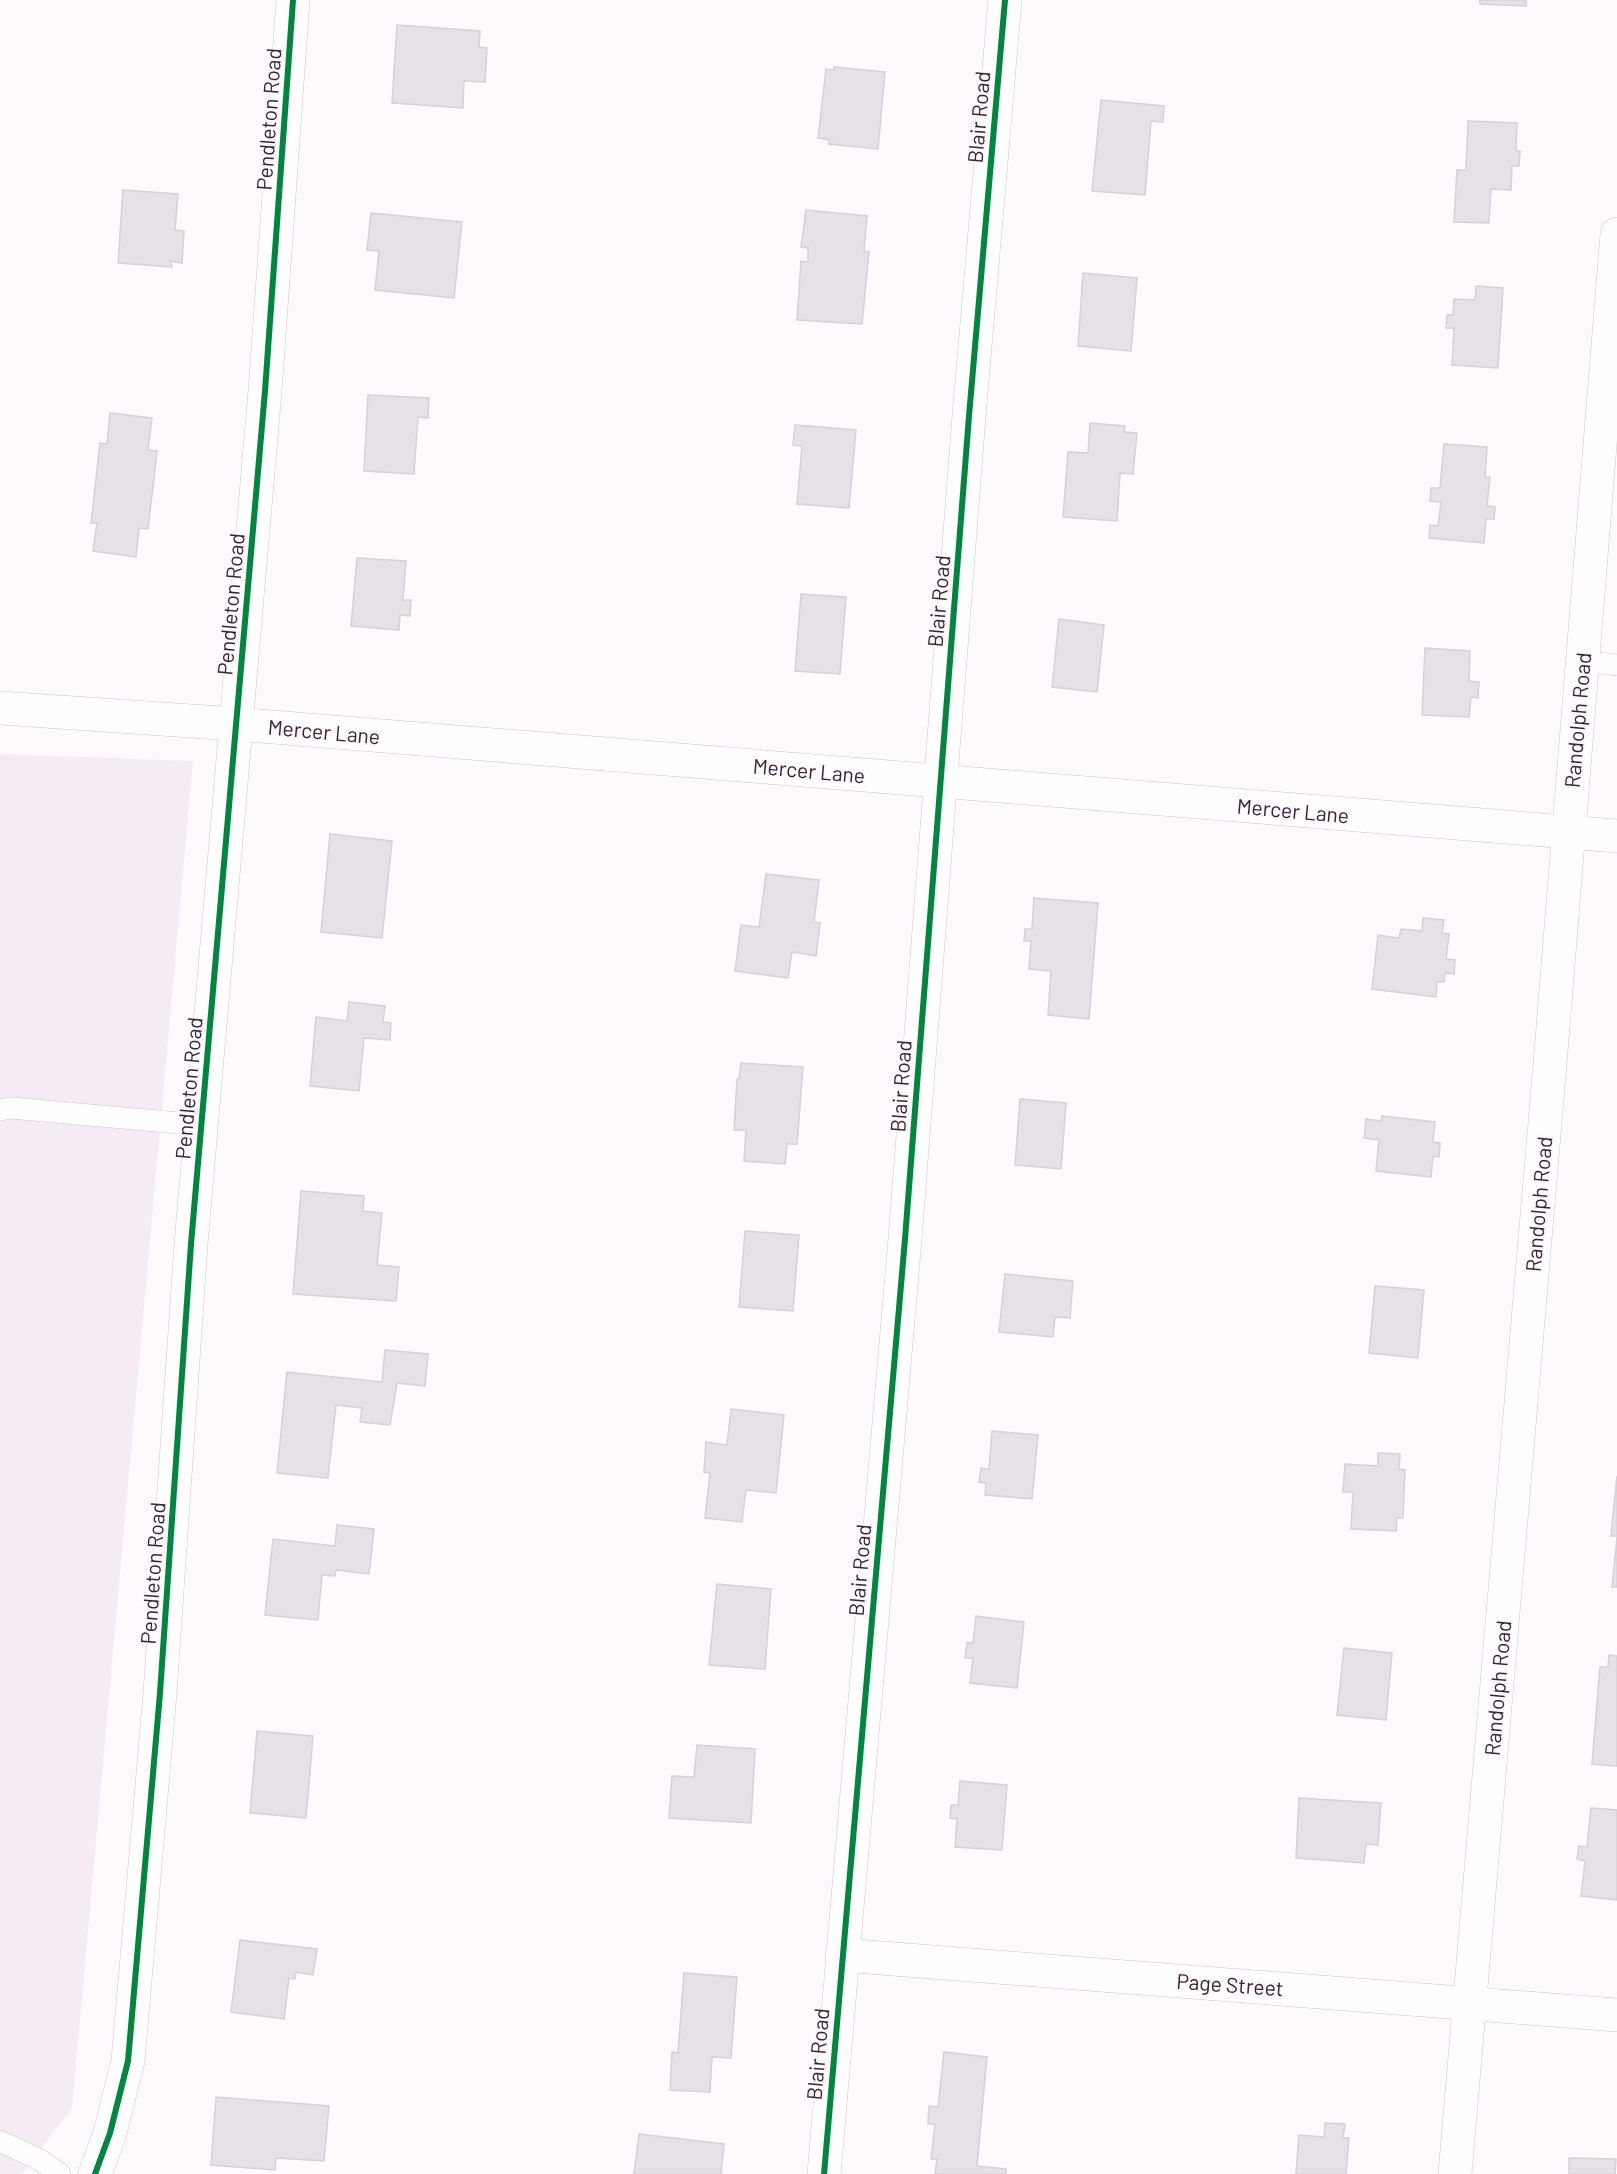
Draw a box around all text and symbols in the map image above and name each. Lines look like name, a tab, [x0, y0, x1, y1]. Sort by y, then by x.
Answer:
street label: Pendleton Road	[251, 47, 285, 191]
street label: Blair Road	[962, 70, 994, 164]
street label: Pendleton Road	[211, 532, 249, 676]
street label: Blair Road	[922, 554, 954, 648]
street label: Randolph Road	[1559, 651, 1595, 789]
street label: Mercer Lane	[267, 714, 381, 748]
street label: Mercer Lane	[752, 753, 866, 787]
street label: Mercer Lane	[1236, 793, 1350, 827]
street label: Pendleton Road	[169, 1016, 207, 1160]
street label: Blair Road	[884, 1039, 916, 1133]
street label: Randolph Road	[1520, 1135, 1556, 1273]
street label: Pendleton Road	[135, 1501, 169, 1645]
street label: Blair Road	[843, 1523, 875, 1617]
street label: Randolph Road	[1479, 1619, 1515, 1757]
street label: Page Street	[1176, 1968, 1284, 2000]
street label: Blair Road	[801, 2007, 833, 2101]

